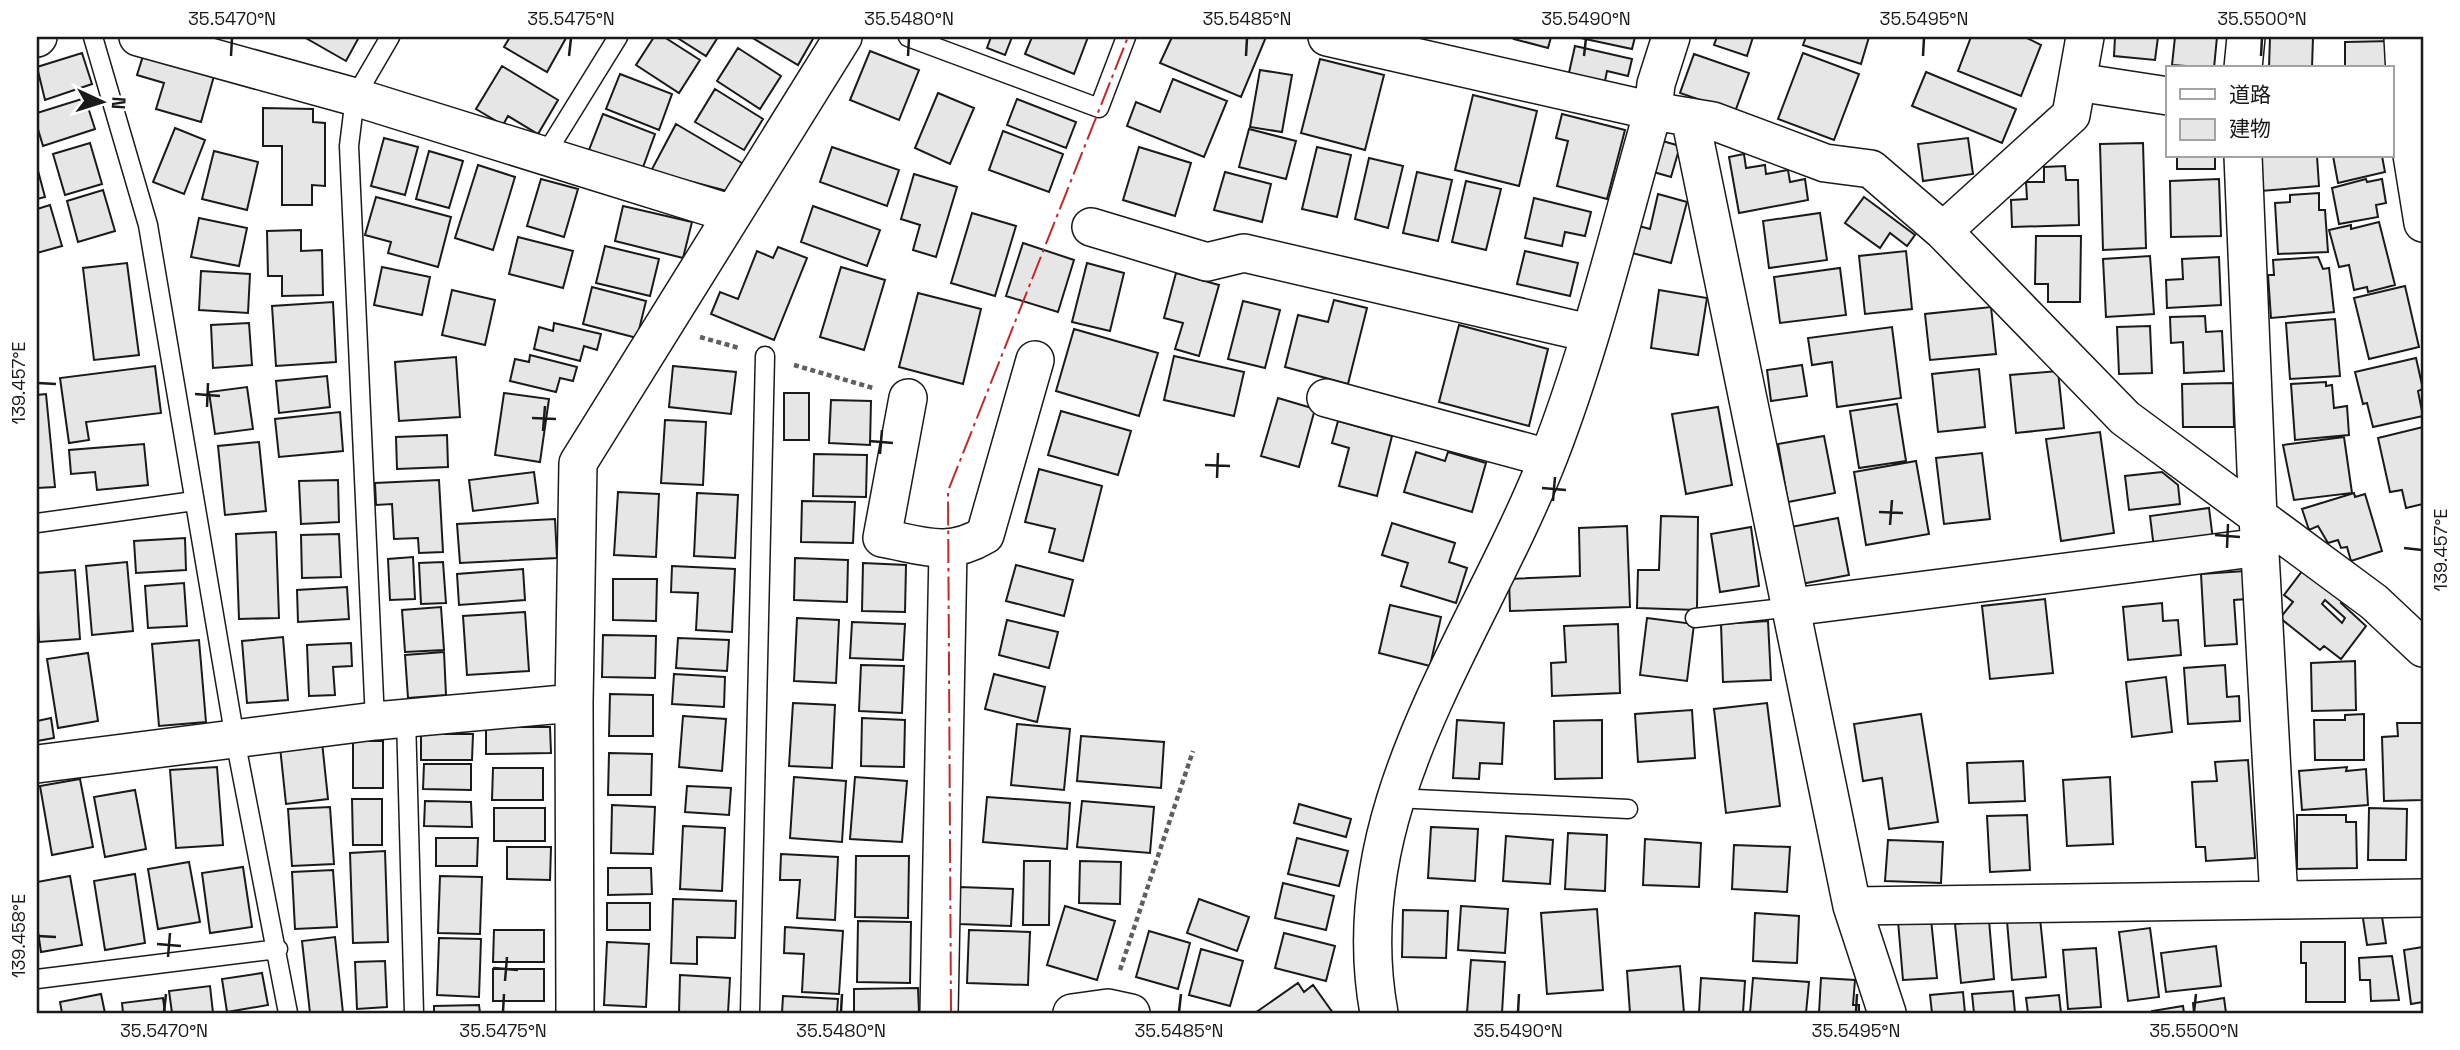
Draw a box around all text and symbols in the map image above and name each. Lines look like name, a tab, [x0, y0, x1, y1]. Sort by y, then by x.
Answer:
text: 35.5470°N	[188, 7, 276, 30]
text: 35.5475°N	[527, 7, 615, 30]
text: 35.5480°N	[864, 7, 954, 30]
text: 35.5485°N	[1202, 7, 1292, 30]
text: 35.5490°N	[1541, 7, 1631, 30]
text: 35.5495°N	[1880, 7, 1968, 30]
text: 35.5500°N	[2217, 7, 2307, 30]
north arrow	[66, 66, 136, 136]
legend	[2166, 66, 2394, 158]
text: 道路	[2229, 81, 2271, 108]
text: N	[106, 96, 131, 110]
text: 建物	[2229, 115, 2271, 142]
text: 139.457°E	[7, 342, 30, 424]
text: 139.457°E	[2429, 509, 2452, 591]
text: 139.458°E	[7, 894, 30, 978]
text: 35.5470°N	[120, 1019, 208, 1042]
text: 35.5475°N	[459, 1019, 547, 1042]
text: 35.5480°N	[796, 1019, 886, 1042]
text: 35.5485°N	[1134, 1019, 1224, 1042]
text: 35.5490°N	[1473, 1019, 1563, 1042]
text: 35.5495°N	[1812, 1019, 1900, 1042]
text: 35.5500°N	[2149, 1019, 2239, 1042]

